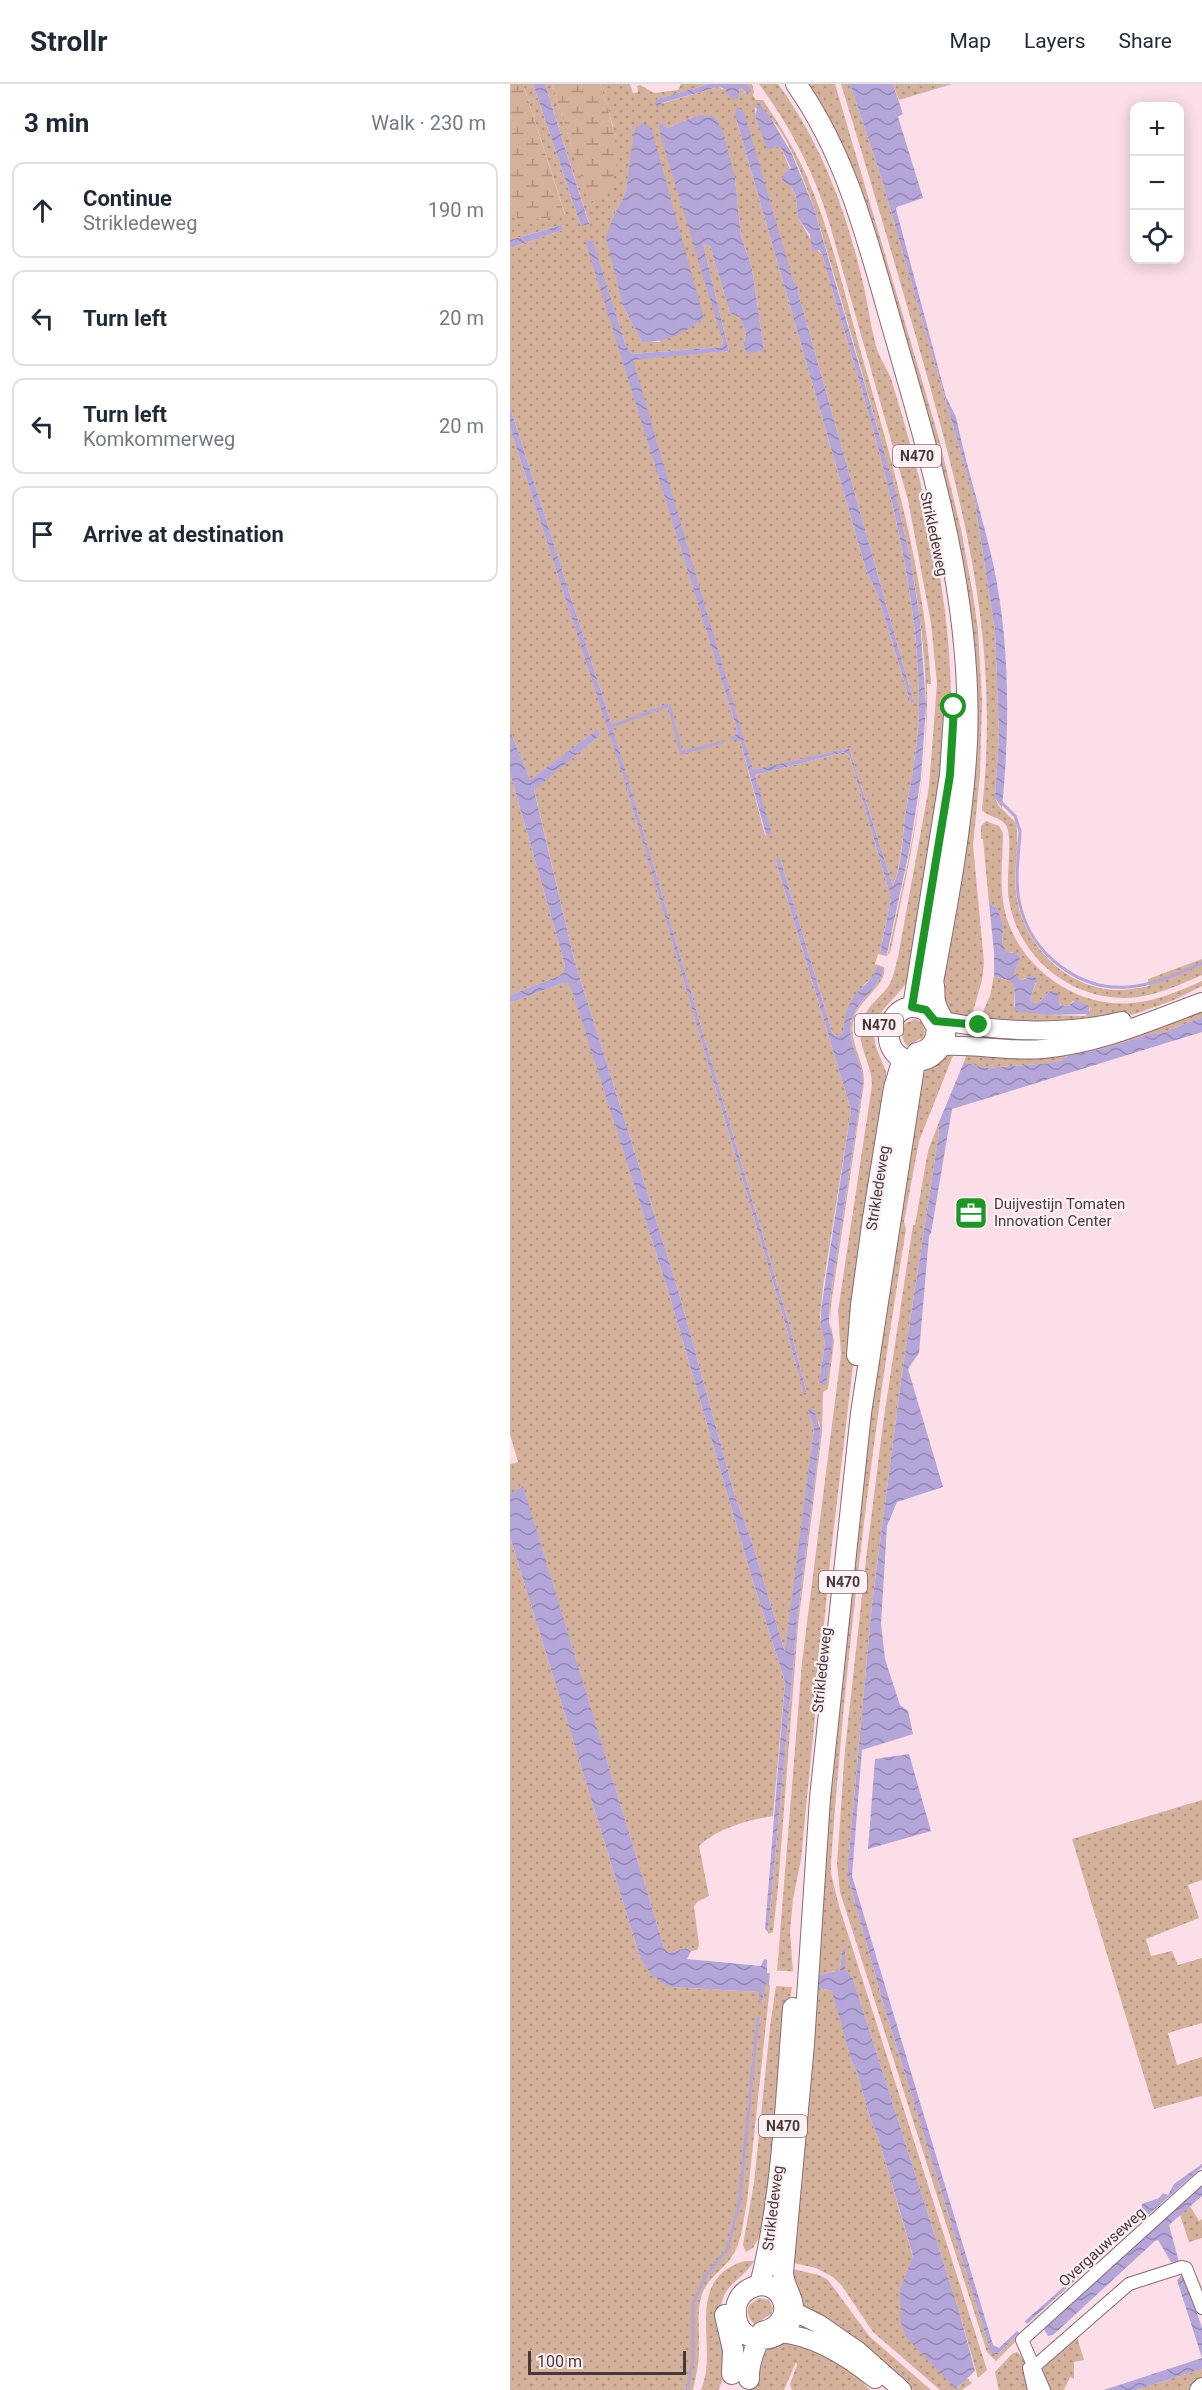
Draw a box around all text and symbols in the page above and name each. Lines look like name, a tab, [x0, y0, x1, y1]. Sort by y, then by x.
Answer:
text: Strollr	[30, 25, 107, 58]
text: Map	[949, 29, 991, 53]
text: Layers	[1024, 29, 1085, 53]
text: Share	[1118, 29, 1172, 53]
map controls	[1130, 102, 1184, 264]
button: +	[1130, 102, 1184, 156]
text: 3 min	[24, 108, 89, 138]
text: Walk · 230 m	[371, 111, 486, 135]
button: −	[1130, 156, 1184, 210]
text: Continue	[83, 186, 172, 211]
icon: ahead	[26, 194, 59, 227]
text: 190 m	[428, 198, 484, 222]
button: locate	[1130, 210, 1184, 264]
text: Strikledeweg	[83, 211, 197, 235]
icon: left	[26, 302, 59, 335]
text: Turn left	[83, 306, 167, 331]
text: 20 m	[439, 306, 484, 330]
text: Turn left	[83, 402, 167, 427]
icon: left	[26, 410, 59, 443]
text: 20 m	[439, 414, 484, 438]
text: Komkommerweg	[83, 427, 235, 451]
road number: N470	[893, 445, 941, 467]
street label: Strikledeweg	[916, 490, 952, 578]
icon: arrive	[26, 518, 59, 551]
text: Arrive at destination	[83, 522, 284, 547]
route start	[940, 693, 966, 719]
route end	[965, 1011, 991, 1037]
road number: N470	[855, 1014, 903, 1036]
street label: Strikledeweg	[862, 1144, 894, 1232]
office icon: Duijvestijn Tomaten Innovation Center	[953, 1195, 989, 1231]
place label: Duijvestijn Tomaten Innovation Center	[994, 1195, 1125, 1230]
road number: N470	[819, 1571, 867, 1593]
street label: Strikledeweg	[809, 1626, 835, 1714]
road number: N470	[759, 2115, 807, 2137]
street label: Strikledeweg	[759, 2164, 787, 2252]
street label: Overgauwseweg	[1055, 2204, 1149, 2290]
scale bar	[528, 2348, 686, 2376]
text: 100 m	[537, 2352, 582, 2371]

